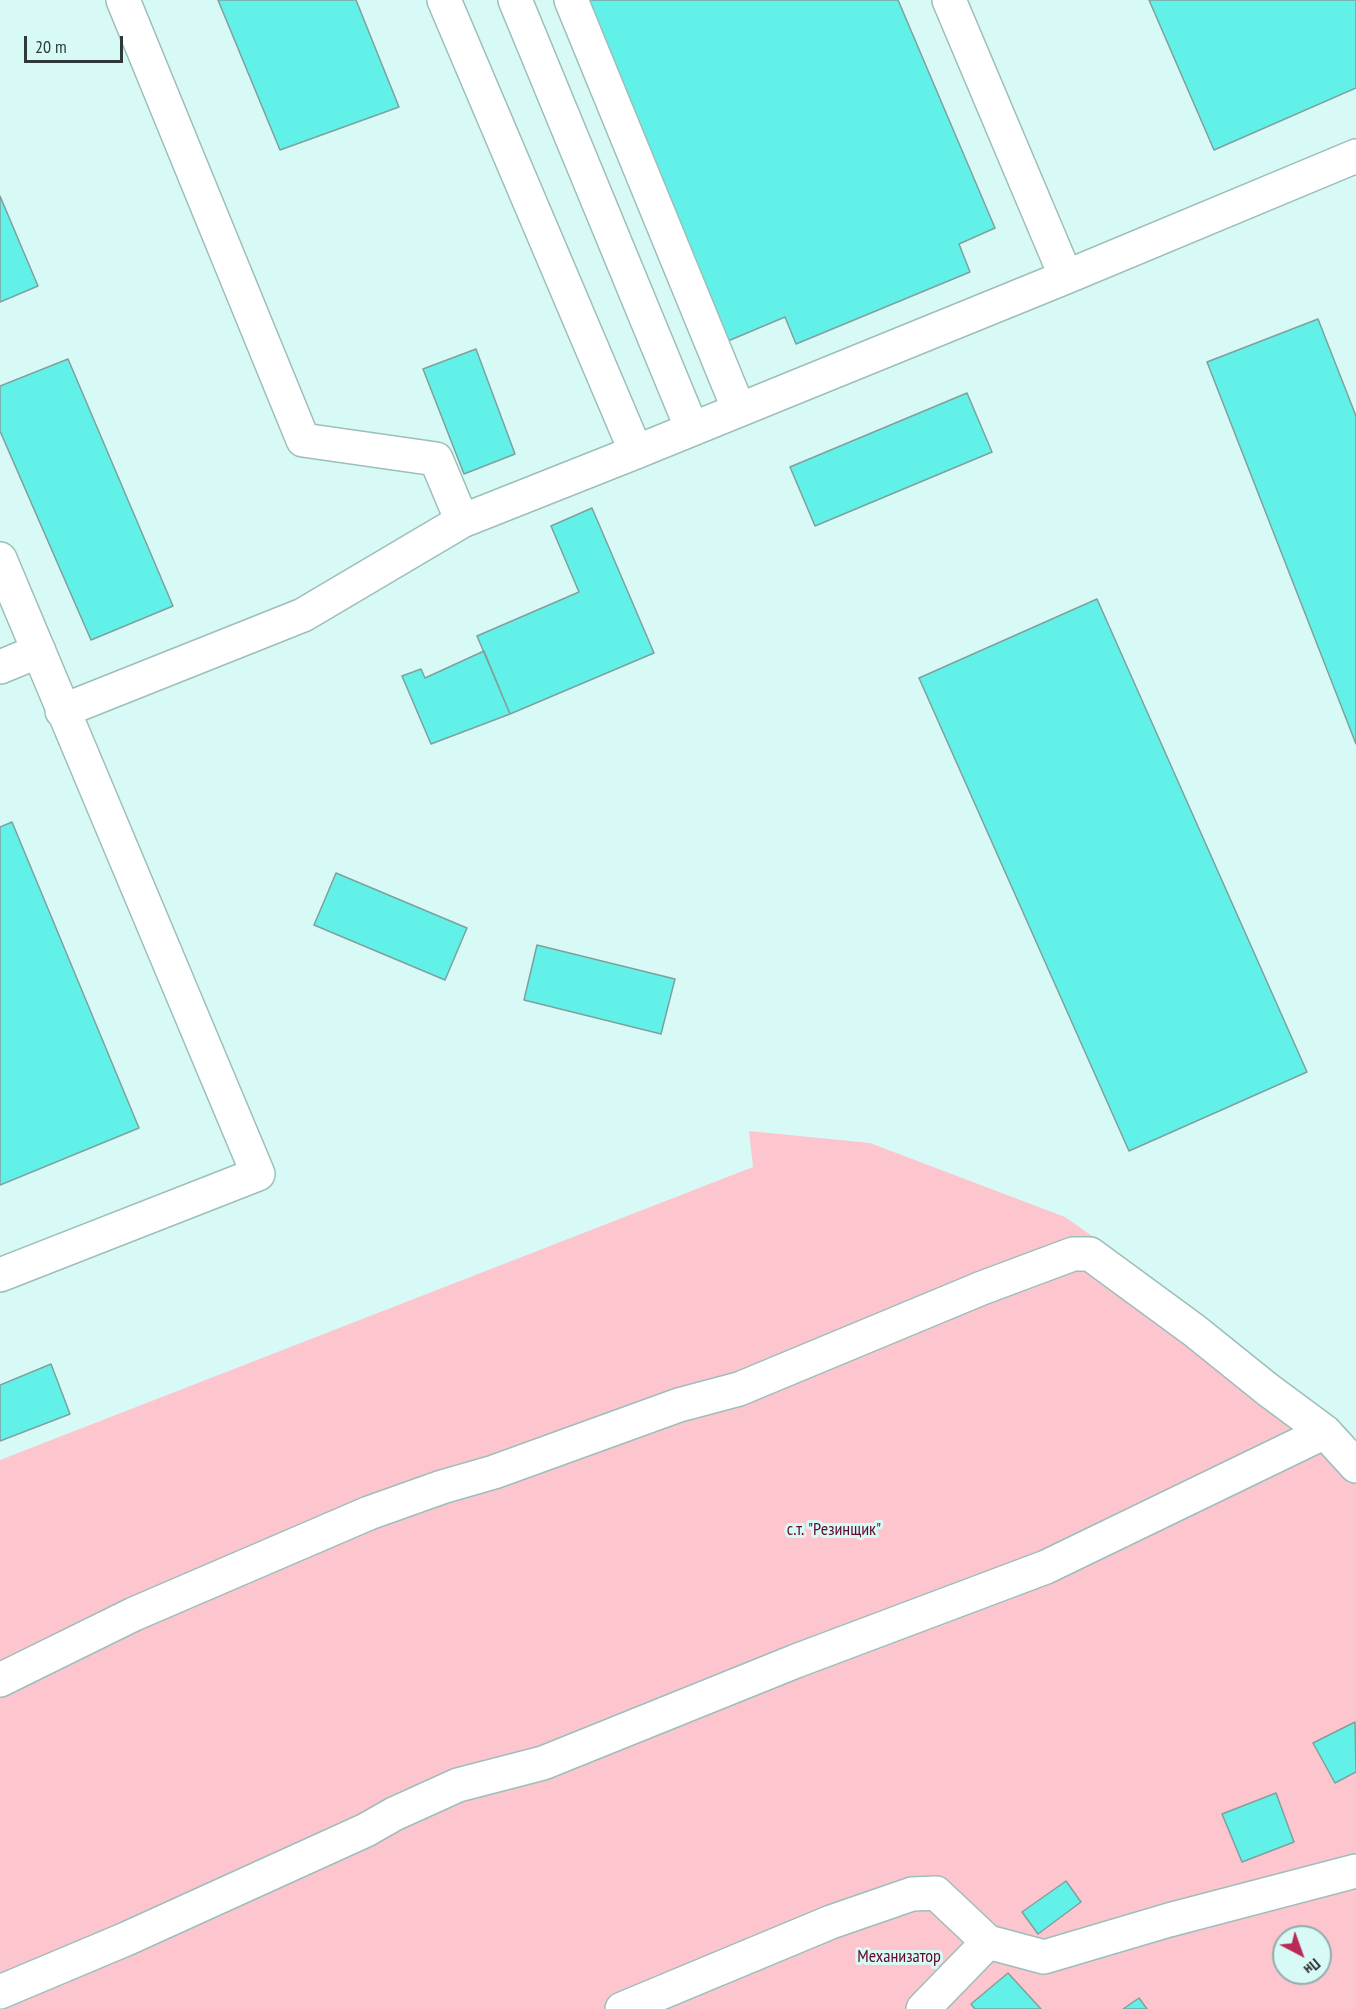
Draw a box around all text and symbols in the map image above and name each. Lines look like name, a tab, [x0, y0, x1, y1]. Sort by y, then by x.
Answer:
scale bar	[27, 24, 126, 62]
text: 20 m	[35, 35, 67, 58]
park label: с.т. "Резинщик"	[787, 1519, 881, 1541]
north arrow	[1272, 1925, 1332, 1985]
park label: Механизатор	[857, 1946, 941, 1968]
text: Пн	[1300, 1954, 1325, 1980]

